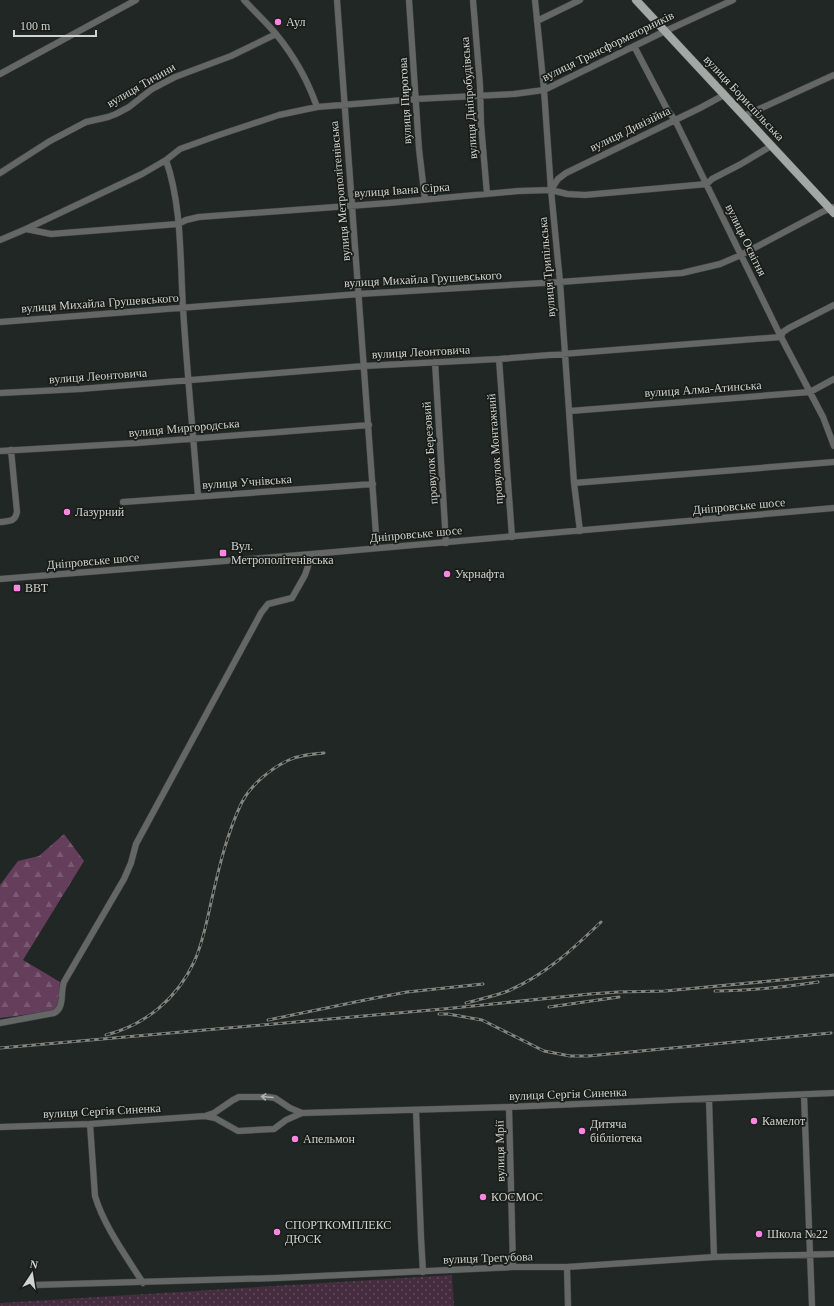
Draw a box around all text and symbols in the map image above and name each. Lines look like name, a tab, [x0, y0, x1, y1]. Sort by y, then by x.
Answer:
street label: вулиця Трансформаторників	[540, 8, 677, 84]
scale bar	[14, 12, 96, 38]
place label: Аул	[286, 15, 306, 29]
marker: Аул	[273, 17, 283, 27]
text: 100 m	[20, 19, 51, 33]
street label: вулиця Дніпробудівська	[458, 36, 480, 159]
street label: вулиця Бориспільська	[701, 52, 788, 144]
street label: вулиця Пирогова	[396, 57, 414, 145]
street label: вулиця Тичини	[104, 59, 178, 110]
street label: вулиця Дивізійна	[587, 103, 673, 155]
street label: вулиця Метрополітенівська	[327, 120, 353, 262]
street label: вулиця Івана Сірка	[354, 180, 451, 200]
street label: вулиця Освітня	[723, 202, 770, 279]
street label: вулиця Трипільська	[536, 216, 558, 318]
street label: вулиця Михайла Грушевського	[344, 268, 502, 290]
street label: вулиця Михайла Грушевського	[21, 291, 179, 315]
street label: вулиця Леонтовича	[371, 342, 471, 362]
street label: вулиця Леонтовича	[48, 366, 148, 386]
street label: вулиця Алма-Атинська	[644, 378, 763, 400]
street label: провулок Монтажний	[484, 393, 506, 505]
street label: провулок Березовий	[419, 401, 441, 505]
street label: вулиця Миргородська	[128, 416, 241, 440]
street label: вулиця Учнівська	[202, 472, 293, 492]
street label: Дніпровське шосе	[692, 495, 786, 517]
place label: Лазурний	[75, 505, 125, 519]
marker: Лазурний	[62, 507, 72, 517]
street label: Дніпровське шосе	[369, 523, 463, 545]
place label: Вул. Метрополітенівська	[231, 539, 334, 567]
marker: Вул. Метрополітенівська	[218, 548, 228, 558]
street label: Дніпровське шосе	[46, 550, 140, 572]
place label: Укрнафта	[455, 567, 505, 581]
marker: Укрнафта	[442, 569, 452, 579]
place label: ВВТ	[25, 581, 49, 595]
marker: ВВТ	[12, 583, 22, 593]
street label: вулиця Сергія Синенка	[509, 1085, 628, 1103]
one-way arrow	[261, 1094, 274, 1101]
street label: вулиця Сергія Синенка	[43, 1101, 162, 1121]
place label: Камелот	[762, 1114, 806, 1128]
marker: Камелот	[749, 1116, 759, 1126]
place label: Дитяча бібліотека	[590, 1117, 643, 1145]
street label: вулиця Мрії	[492, 1120, 508, 1182]
marker: Дитяча бібліотека	[577, 1126, 587, 1136]
place label: Апельмон	[303, 1132, 355, 1146]
marker: Апельмон	[290, 1134, 300, 1144]
place label: КОСМОС	[491, 1190, 543, 1204]
marker: КОСМОС	[478, 1192, 488, 1202]
place label: СПОРТКОМПЛЕКС ДЮСК	[285, 1218, 391, 1246]
marker: СПОРТКОМПЛЕКС ДЮСК	[272, 1227, 282, 1237]
place label: Школа №22	[767, 1227, 828, 1241]
marker: Школа №22	[754, 1229, 764, 1239]
street label: вулиця Трегубова	[443, 1249, 534, 1267]
north arrow	[12, 1254, 52, 1294]
text: N	[29, 1258, 39, 1271]

